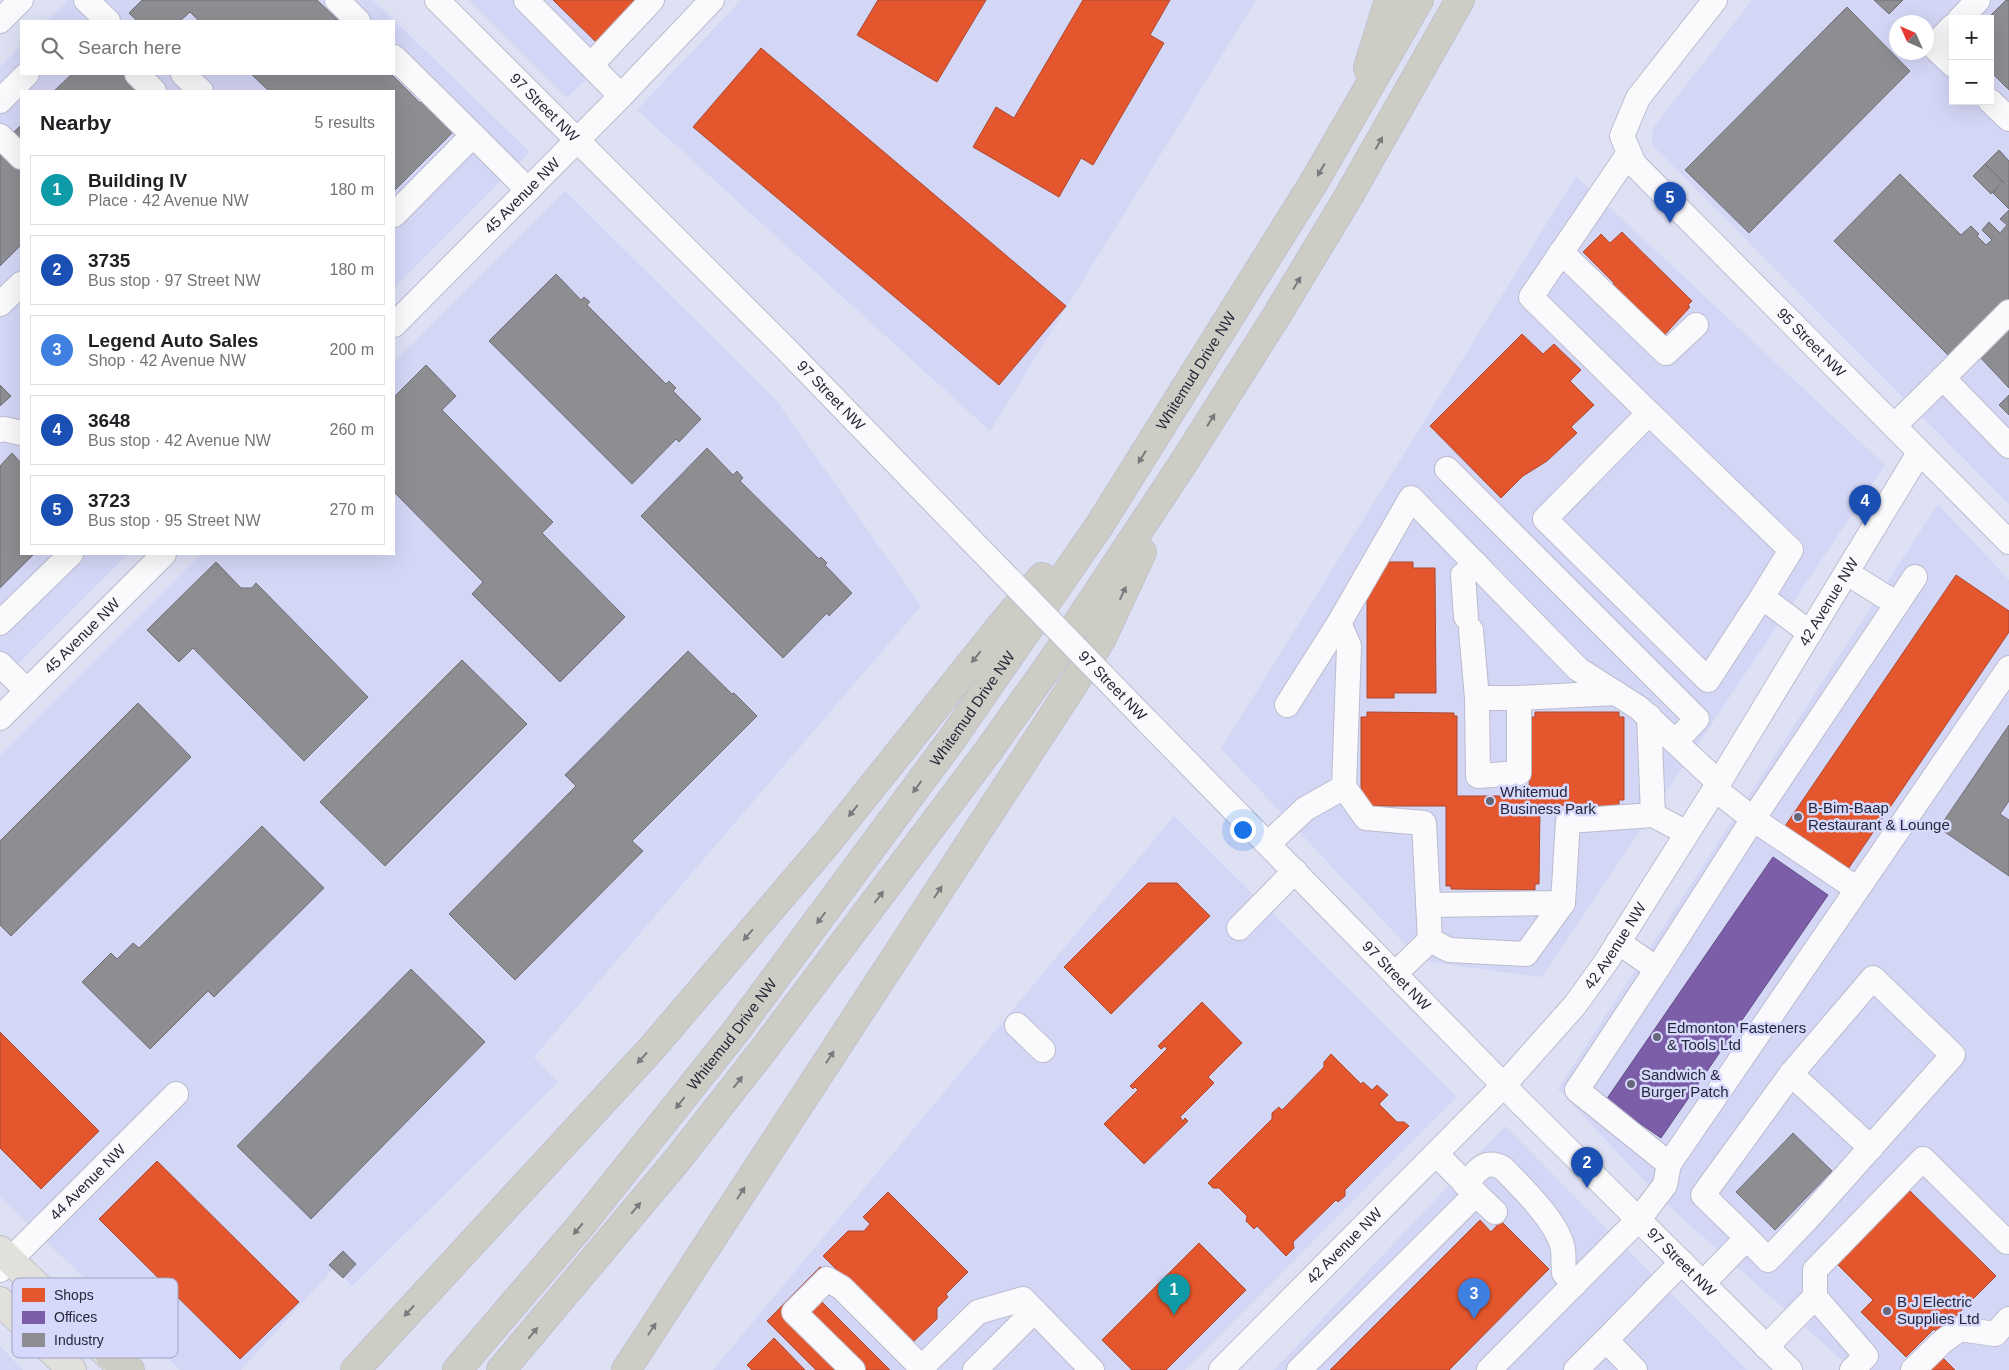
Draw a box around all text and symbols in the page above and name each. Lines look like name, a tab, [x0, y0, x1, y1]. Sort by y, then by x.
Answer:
north arrow	[1889, 15, 1934, 60]
map controls	[1949, 15, 1994, 105]
button: +	[1949, 15, 1994, 60]
search box	[20, 20, 395, 75]
icon: search	[38, 34, 66, 62]
text: Search here	[78, 37, 182, 58]
button: −	[1949, 60, 1994, 105]
street label: 97 Street NW	[507, 69, 583, 146]
text: Nearby	[40, 111, 111, 134]
text: 5 results	[315, 114, 375, 131]
one-way arrow	[1375, 135, 1383, 150]
street label: 45 Avenue NW	[481, 153, 564, 237]
one-way arrow	[1316, 164, 1325, 177]
text: Building IV	[88, 170, 187, 191]
text: 1	[53, 181, 61, 198]
text: 180 m	[330, 181, 374, 198]
pin: 5	[1654, 182, 1686, 223]
text: Place · 42 Avenue NW	[88, 192, 249, 209]
text: 3735	[88, 250, 130, 271]
text: 2	[53, 261, 61, 278]
text: 180 m	[330, 261, 374, 278]
text: Bus stop · 97 Street NW	[88, 272, 261, 289]
one-way arrow	[1292, 276, 1301, 289]
street label: 95 Street NW	[1774, 304, 1850, 381]
street label: Whitemud Drive NW	[1152, 308, 1239, 433]
text: Legend Auto Sales	[88, 330, 258, 351]
text: 3	[53, 341, 61, 358]
text: 200 m	[330, 341, 374, 358]
text: Shop · 42 Avenue NW	[88, 352, 246, 369]
street label: 97 Street NW	[794, 357, 869, 434]
text: 3648	[88, 410, 130, 431]
one-way arrow	[1206, 414, 1215, 427]
text: 4	[53, 421, 61, 438]
text: 260 m	[330, 421, 374, 438]
text: Bus stop · 42 Avenue NW	[88, 432, 271, 449]
one-way arrow	[1137, 450, 1147, 463]
pin: 4	[1849, 485, 1881, 526]
text: 3723	[88, 490, 130, 511]
text: 5	[53, 501, 61, 518]
text: 270 m	[330, 501, 374, 518]
text: Bus stop · 95 Street NW	[88, 512, 261, 529]
street label: 42 Avenue NW	[1795, 554, 1862, 649]
one-way arrow	[1119, 586, 1127, 600]
street label: 45 Avenue NW	[40, 594, 124, 677]
street label: Whitemud Drive NW	[926, 647, 1019, 769]
street label: 97 Street NW	[1075, 647, 1151, 724]
one-way arrow	[970, 650, 981, 663]
one-way arrow	[912, 780, 922, 794]
place label: Whitemud Business Park	[1500, 783, 1596, 817]
marker: Whitemud Business Park	[1484, 795, 1496, 807]
place label: B-Bim-Baap Restaurant & Lounge	[1808, 799, 1950, 833]
one-way arrow	[847, 804, 858, 817]
marker: B-Bim-Baap Restaurant & Lounge	[1792, 811, 1804, 823]
your location	[1230, 817, 1256, 843]
one-way arrow	[933, 885, 943, 898]
one-way arrow	[874, 890, 884, 903]
street label: 42 Avenue NW	[1580, 899, 1650, 992]
one-way arrow	[816, 911, 826, 925]
one-way arrow	[742, 929, 754, 941]
street label: 97 Street NW	[1359, 937, 1435, 1014]
street label: Whitemud Drive NW	[683, 974, 780, 1093]
place label: Edmonton Fasteners & Tools Ltd	[1667, 1019, 1806, 1053]
marker: Edmonton Fasteners & Tools Ltd	[1651, 1031, 1663, 1043]
one-way arrow	[825, 1050, 835, 1064]
one-way arrow	[636, 1052, 648, 1064]
place label: Sandwich & Burger Patch	[1641, 1066, 1729, 1100]
one-way arrow	[733, 1075, 744, 1088]
marker: Sandwich & Burger Patch	[1625, 1078, 1637, 1090]
one-way arrow	[674, 1096, 685, 1109]
street label: 44 Avenue NW	[46, 1140, 129, 1223]
pin: 2	[1571, 1147, 1603, 1188]
one-way arrow	[736, 1186, 746, 1200]
one-way arrow	[631, 1202, 642, 1215]
street label: 42 Avenue NW	[1303, 1203, 1386, 1287]
one-way arrow	[572, 1223, 584, 1235]
street label: 97 Street NW	[1644, 1224, 1720, 1300]
pin: 1	[1158, 1274, 1190, 1315]
legend	[12, 1278, 178, 1358]
pin: 3	[1458, 1278, 1490, 1319]
text: Shops	[54, 1287, 94, 1303]
place label: B J Electric Supplies Ltd	[1897, 1293, 1980, 1327]
one-way arrow	[403, 1305, 415, 1317]
marker: B J Electric Supplies Ltd	[1881, 1305, 1893, 1317]
text: Offices	[54, 1309, 97, 1325]
one-way arrow	[648, 1323, 657, 1336]
one-way arrow	[527, 1327, 538, 1340]
text: Industry	[54, 1332, 104, 1348]

